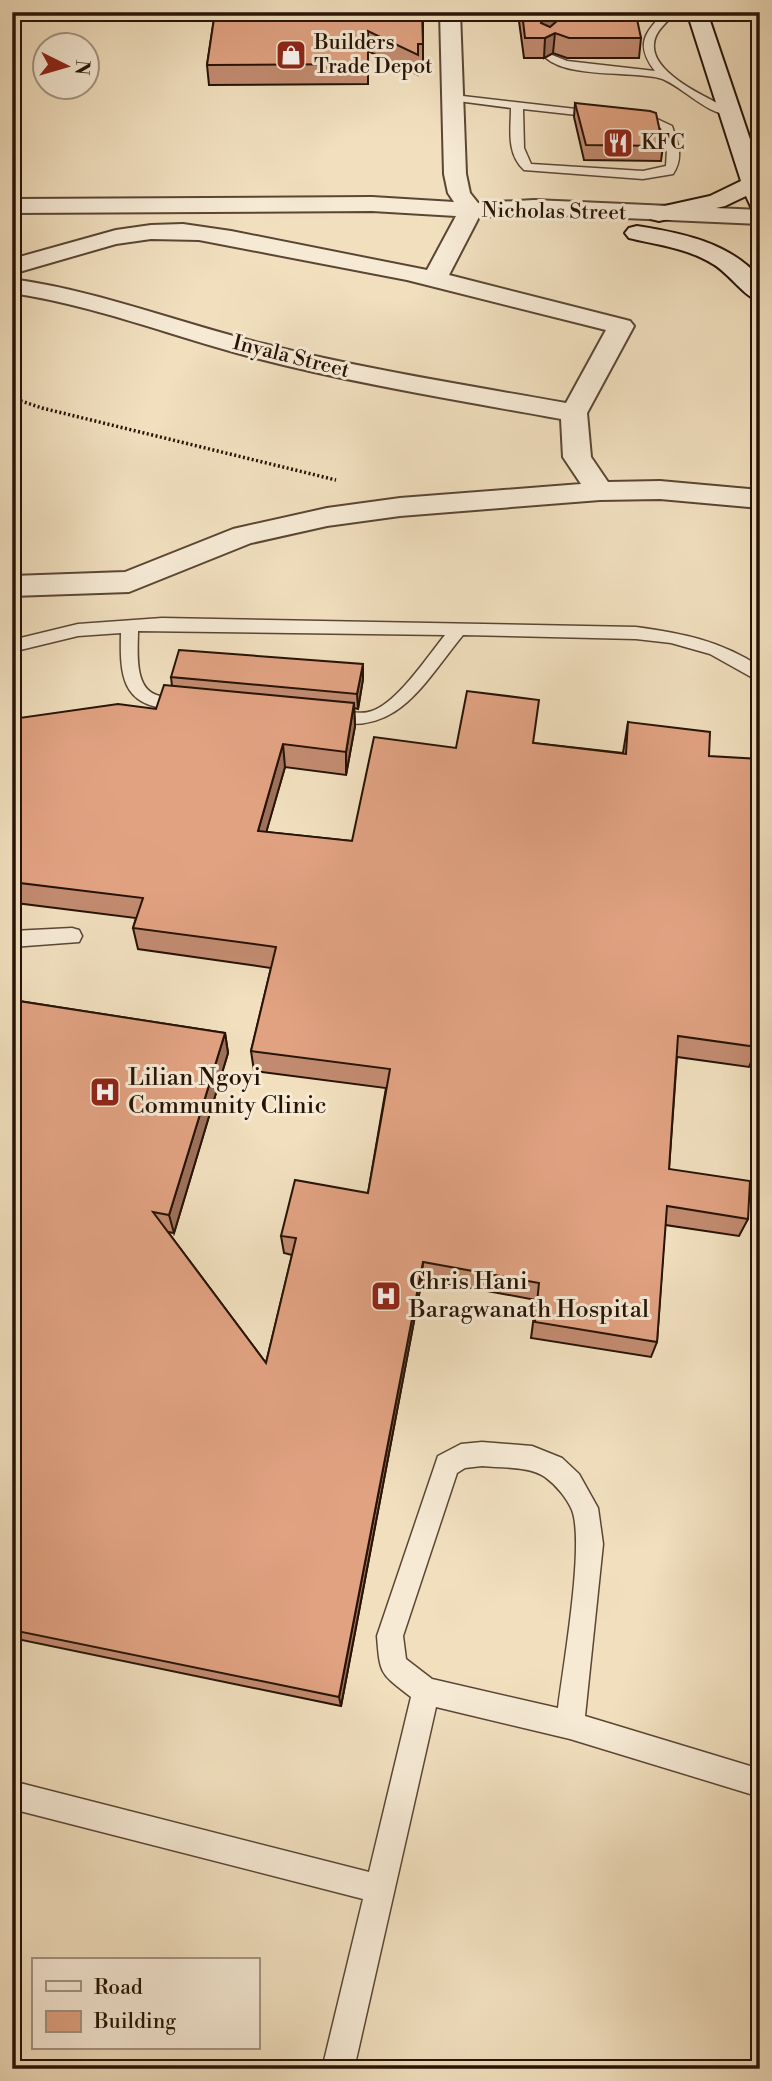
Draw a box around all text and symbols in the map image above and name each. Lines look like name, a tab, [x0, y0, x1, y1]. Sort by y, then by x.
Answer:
place label: Builders Trade Depot	[313, 30, 433, 80]
north arrow	[32, 32, 102, 102]
shop icon: Builders Trade Depot	[274, 38, 308, 72]
text: N	[69, 59, 95, 76]
restaurant icon: KFC	[601, 126, 635, 160]
place label: KFC	[641, 130, 685, 156]
street label: Nicholas Street	[481, 198, 627, 226]
street label: Inyala Street	[230, 330, 353, 384]
place label: Lilian Ngoyi Community Clinic	[128, 1063, 327, 1121]
hospital icon: Lilian Ngoyi Community Clinic	[88, 1075, 122, 1109]
place label: Chris Hani Baragwanath Hospital	[408, 1267, 649, 1325]
hospital icon: Chris Hani Baragwanath Hospital	[369, 1279, 403, 1313]
legend	[32, 1958, 259, 2050]
text: Road	[94, 1975, 143, 2001]
text: Building	[93, 2009, 176, 2035]

